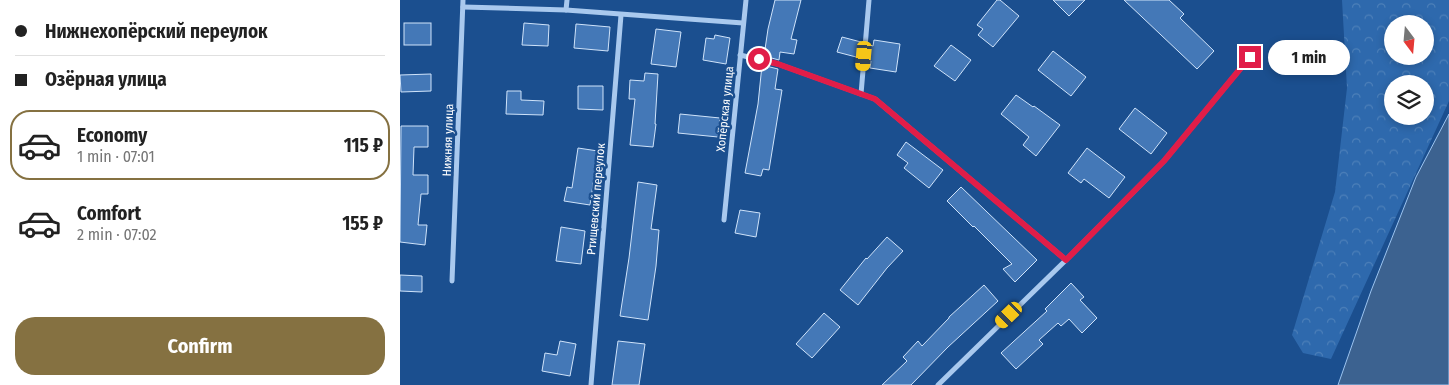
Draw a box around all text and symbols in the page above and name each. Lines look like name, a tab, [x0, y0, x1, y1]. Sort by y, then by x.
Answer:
north arrow	[1384, 15, 1434, 65]
map controls	[1384, 15, 1434, 125]
text: Нижнехопёрский переулок	[45, 20, 268, 43]
car	[855, 40, 872, 72]
callout: 1 min	[1268, 40, 1350, 74]
route end	[1239, 46, 1261, 68]
route start	[748, 48, 770, 70]
text: 1 min	[1292, 48, 1326, 67]
street label: Хопёрская улица	[714, 65, 736, 152]
text: Озёрная улица	[45, 68, 167, 91]
button: layers	[1384, 75, 1434, 125]
street label: Нижняя улица	[440, 103, 456, 177]
icon: car	[17, 123, 62, 168]
text: Economy	[77, 124, 147, 147]
text: 115 ₽	[344, 134, 383, 157]
street label: Ртищевский переулок	[584, 142, 608, 256]
text: 1 min · 07:01	[77, 147, 155, 166]
icon: car	[17, 201, 62, 246]
text: Comfort	[77, 202, 141, 225]
text: 155 ₽	[342, 212, 383, 235]
text: 2 min · 07:02	[77, 225, 157, 244]
car	[992, 299, 1025, 331]
button: Confirm	[15, 317, 385, 375]

